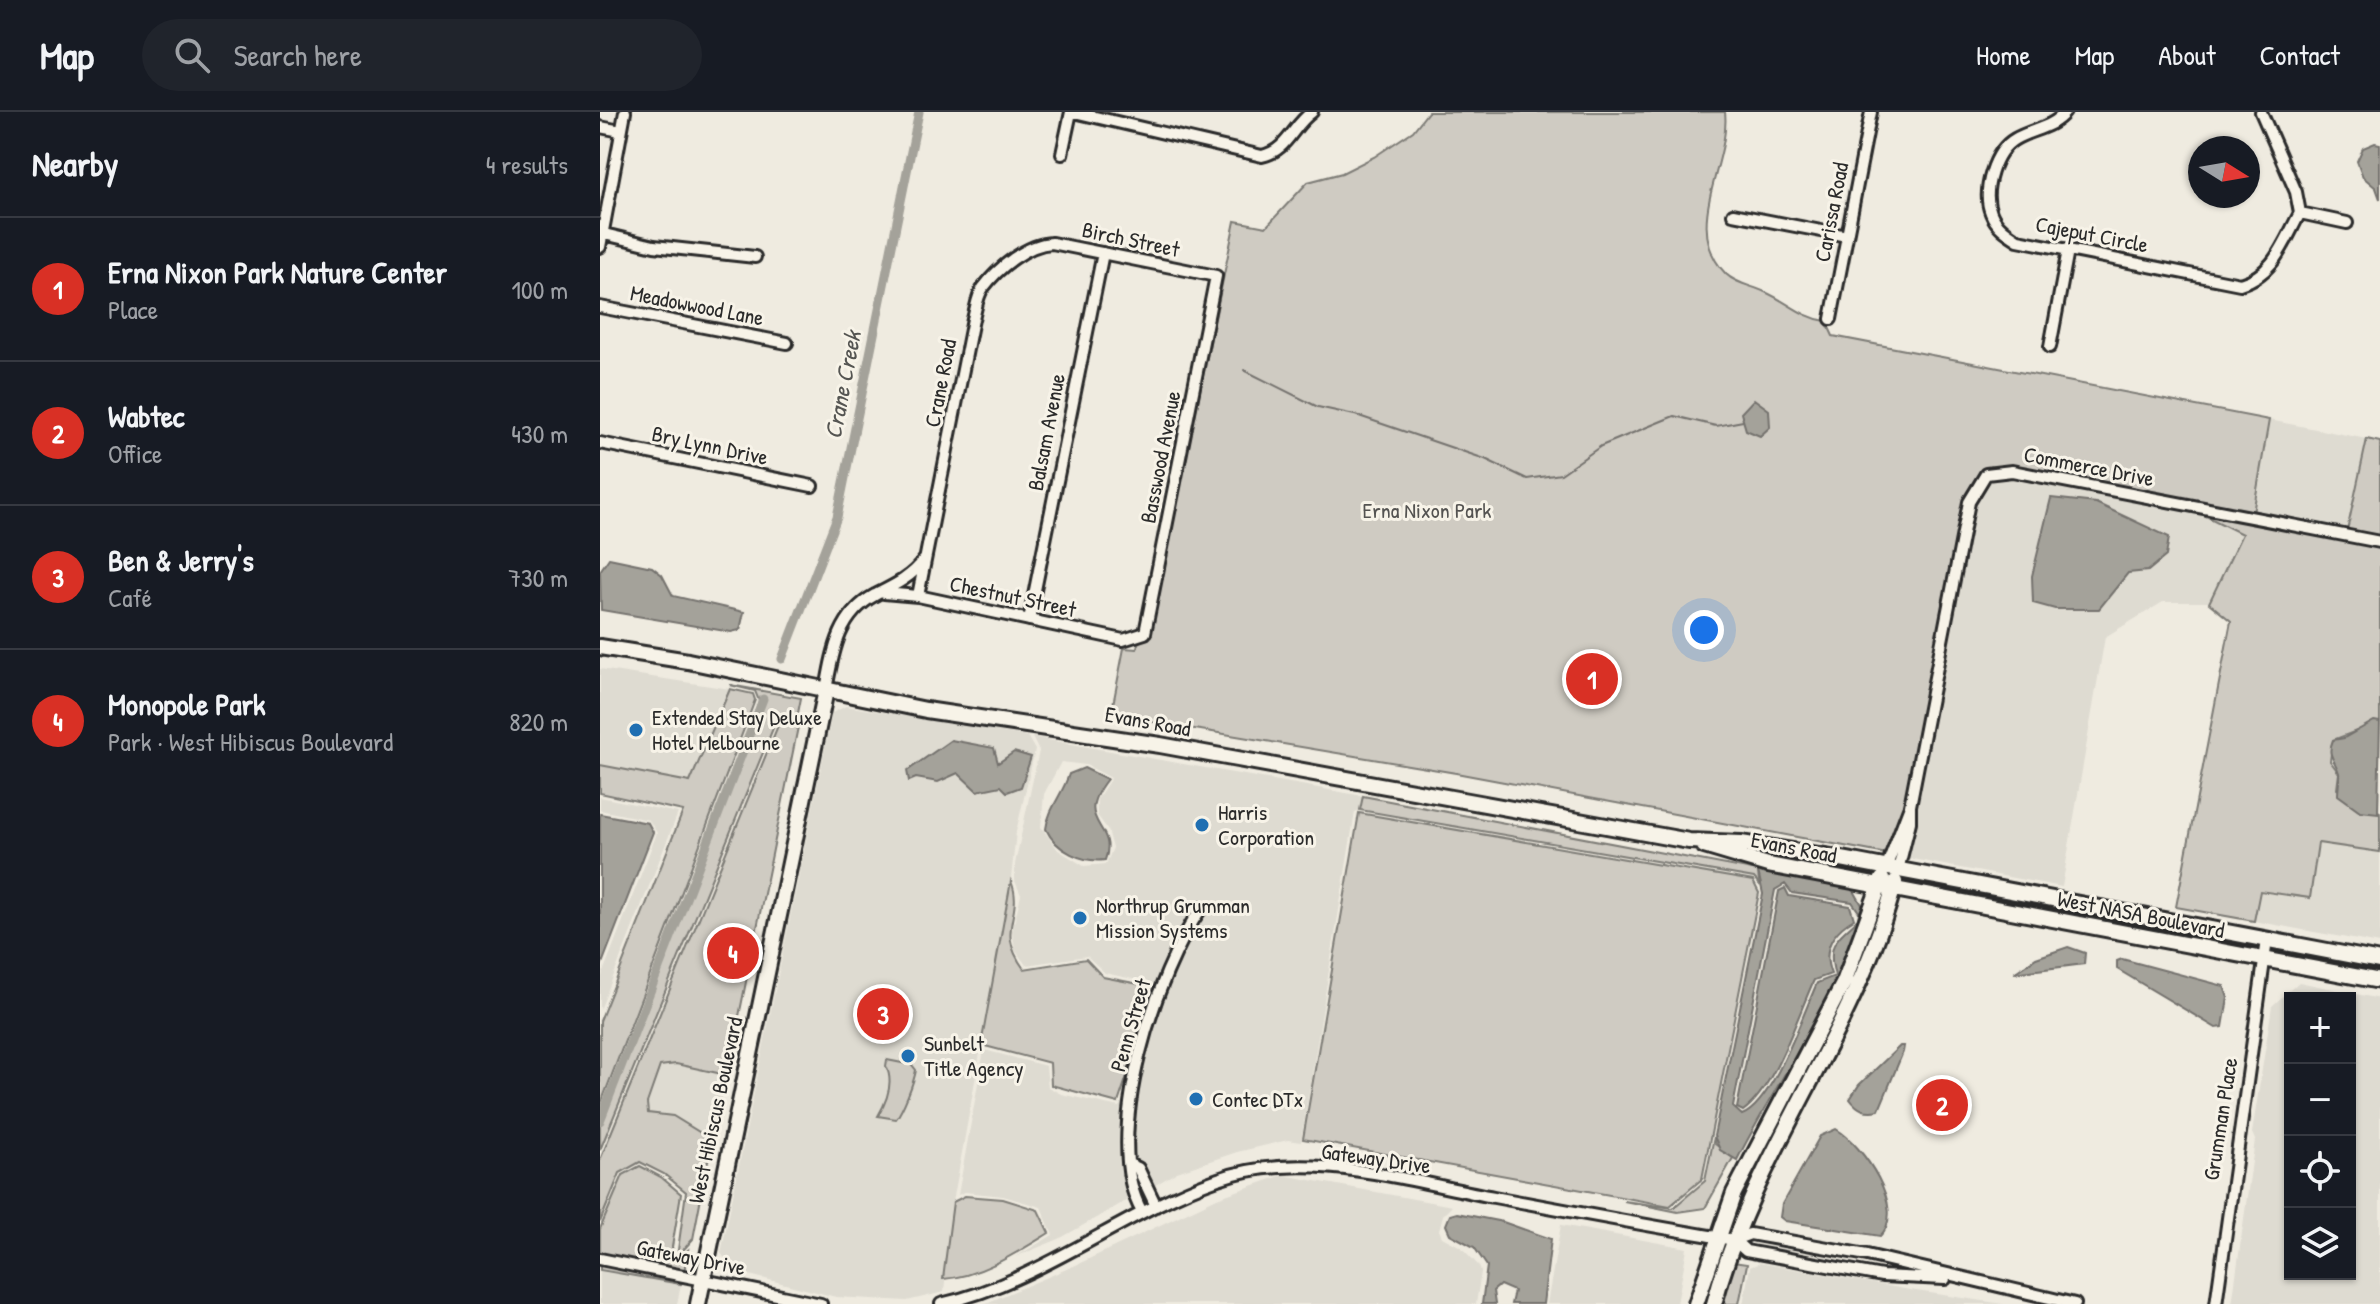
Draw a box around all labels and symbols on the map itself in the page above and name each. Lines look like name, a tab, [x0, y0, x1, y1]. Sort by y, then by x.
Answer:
north arrow	[2188, 136, 2260, 208]
street label: Carissa Road	[1807, 159, 1855, 264]
street label: Cajeput Circle	[2033, 208, 2151, 260]
street label: Birch Street	[1080, 214, 1183, 264]
street label: Meadowwood Lane	[628, 277, 766, 333]
water label: Crane Creek	[816, 326, 869, 441]
street label: Crane Road	[917, 336, 963, 430]
street label: Balsam Avenue	[1020, 371, 1072, 493]
street label: Basswood Avenue	[1132, 388, 1188, 526]
street label: Bry Lynn Drive	[649, 418, 771, 472]
street label: Commerce Drive	[2021, 439, 2157, 493]
park label: Erna Nixon Park	[1363, 495, 1492, 525]
street label: Chestnut Street	[947, 568, 1079, 624]
your location	[1684, 610, 1724, 650]
pin: 1	[1566, 649, 1618, 709]
street label: Evans Road	[1103, 699, 1194, 743]
place label: Extended Stay Deluxe Hotel Melbourne	[652, 702, 822, 757]
marker: Extended Stay Deluxe Hotel Melbourne	[627, 721, 645, 739]
place label: Harris Corporation	[1218, 797, 1314, 852]
marker: Harris Corporation	[1193, 816, 1211, 834]
street label: Evans Road	[1749, 824, 1840, 870]
street label: West NASA Boulevard	[2055, 883, 2228, 945]
place label: Northrup Grumman Mission Systems	[1096, 890, 1250, 945]
marker: Northrup Grumman Mission Systems	[1071, 909, 1089, 927]
pin: 4	[707, 923, 759, 983]
street label: Penn Street	[1102, 975, 1158, 1075]
pin: 3	[857, 984, 909, 1044]
street label: West Hibiscus Boulevard	[681, 1014, 749, 1206]
place label: Sunbelt Title Agency	[924, 1028, 1024, 1083]
marker: Sunbelt Title Agency	[899, 1047, 917, 1065]
street label: Grumman Place	[2196, 1055, 2245, 1182]
pin: 2	[1916, 1075, 1968, 1135]
place label: Contec DTx	[1212, 1084, 1303, 1114]
marker: Contec DTx	[1187, 1090, 1205, 1108]
street label: Gateway Drive	[1319, 1135, 1433, 1181]
street label: Gateway Drive	[634, 1232, 748, 1282]

